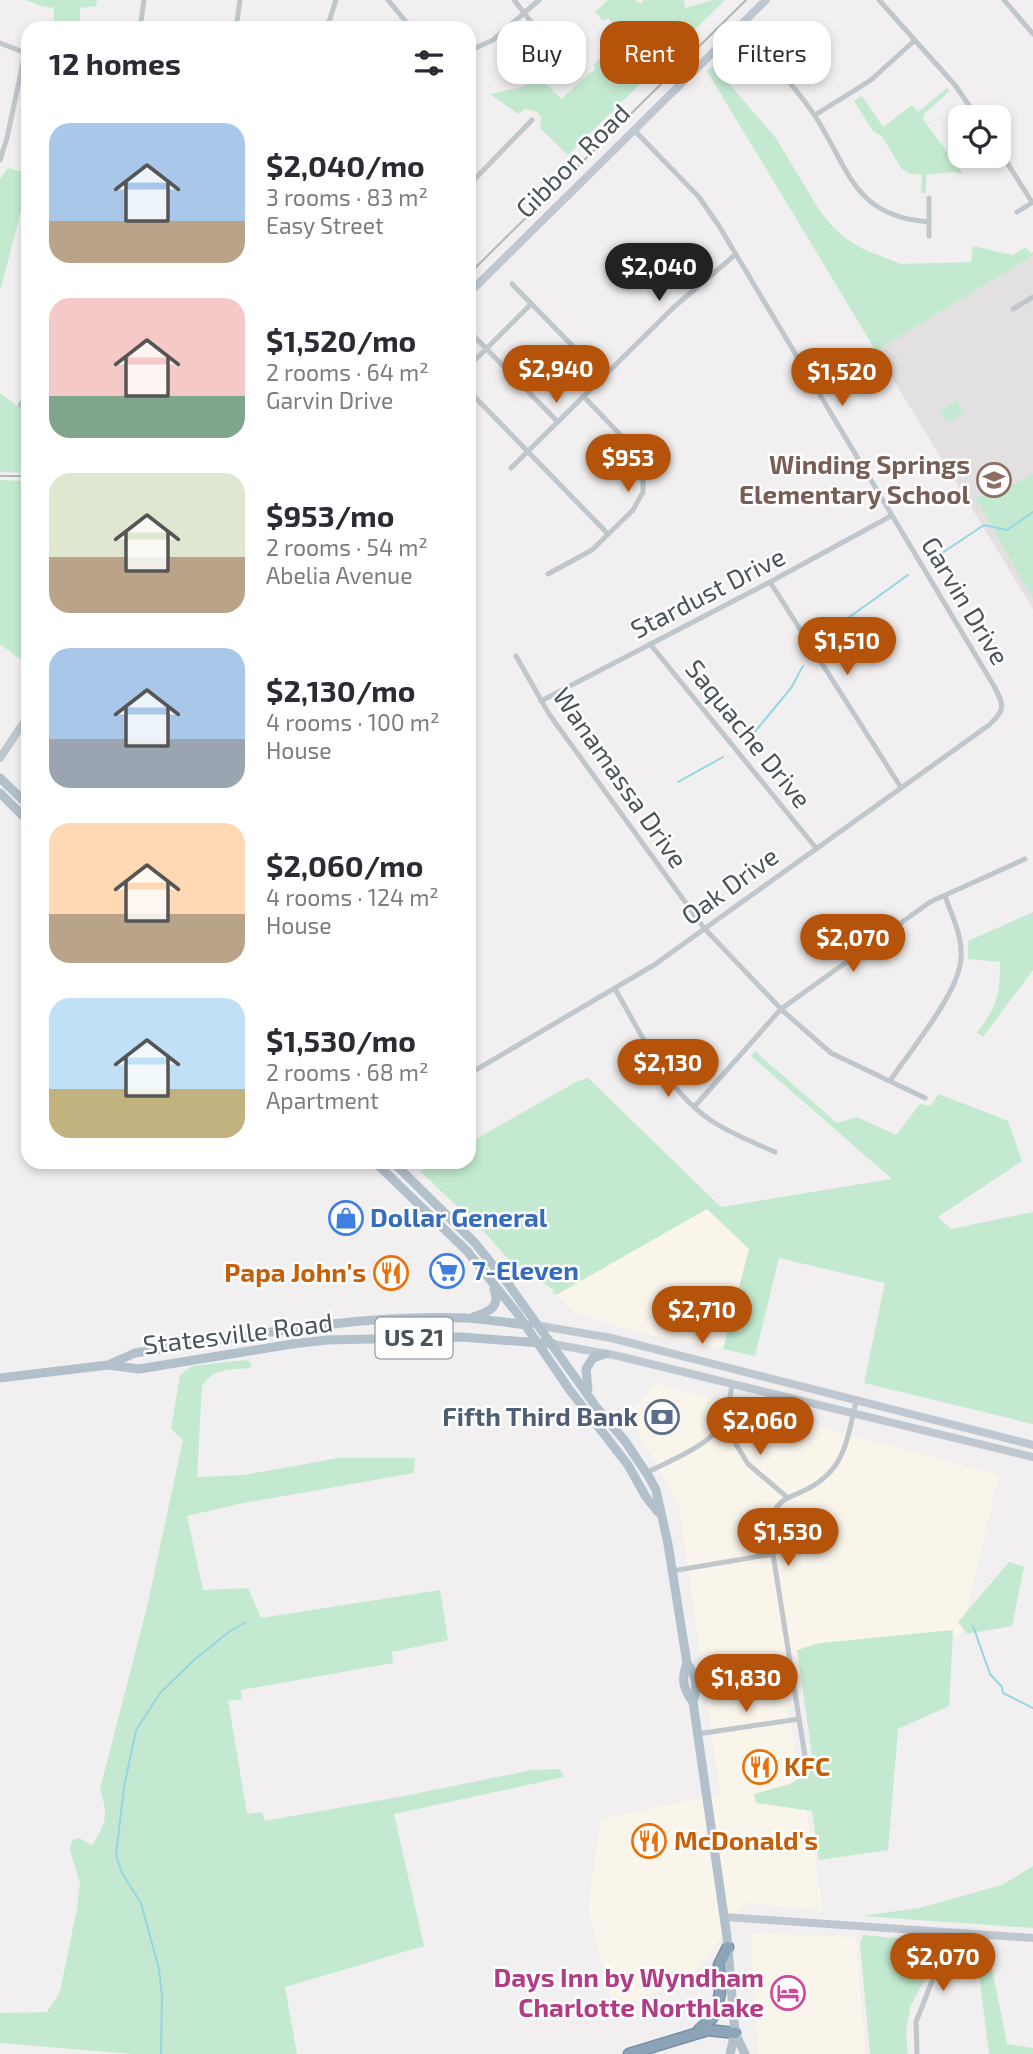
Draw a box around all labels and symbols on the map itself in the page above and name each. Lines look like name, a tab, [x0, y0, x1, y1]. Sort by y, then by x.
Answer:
street label: Gibbon Road	[509, 97, 635, 223]
pin: $2,040	[602, 244, 716, 303]
pin: $2,940	[499, 346, 613, 405]
pin: $1,520	[785, 348, 899, 408]
pin: $953	[587, 434, 669, 494]
place label: Winding Springs Elementary School	[739, 448, 970, 510]
school or university icon: Winding Springs Elementary School	[975, 461, 1013, 499]
street label: Garvin Drive	[916, 531, 1017, 670]
street label: Stardust Drive	[625, 539, 790, 644]
pin: $1,510	[790, 618, 904, 677]
street label: Saquache Drive	[680, 653, 819, 814]
street label: Wanamassa Drive	[547, 681, 695, 873]
street label: Oak Drive	[675, 839, 784, 930]
pin: $2,070	[796, 914, 910, 974]
pin: $2,130	[611, 1040, 725, 1099]
shop icon: Dollar General	[327, 1199, 365, 1237]
place label: Dollar General	[370, 1201, 548, 1232]
supermarket icon: 7-Eleven	[428, 1252, 466, 1290]
restaurant icon: Papa John's	[372, 1254, 410, 1292]
place label: 7-Eleven	[472, 1254, 579, 1285]
place label: Papa John's	[224, 1256, 366, 1287]
pin: $2,710	[645, 1286, 759, 1346]
street label: Statesville Road	[141, 1305, 334, 1360]
road number: US 21	[376, 1318, 452, 1358]
bank icon: Fifth Third Bank	[643, 1398, 681, 1436]
pin: $2,060	[703, 1398, 817, 1457]
place label: Fifth Third Bank	[442, 1400, 638, 1431]
pin: $1,530	[731, 1508, 845, 1568]
pin: $1,830	[689, 1654, 803, 1714]
restaurant icon: KFC	[741, 1748, 779, 1786]
place label: KFC	[784, 1750, 830, 1781]
restaurant icon: McDonald's	[630, 1822, 668, 1860]
place label: McDonald's	[674, 1824, 818, 1855]
pin: $2,070	[886, 1934, 1000, 1993]
place label: Days Inn by Wyndham Charlotte Northlake	[494, 1961, 764, 2022]
hotel icon: Days Inn by Wyndham Charlotte Northlake	[769, 1974, 807, 2012]

